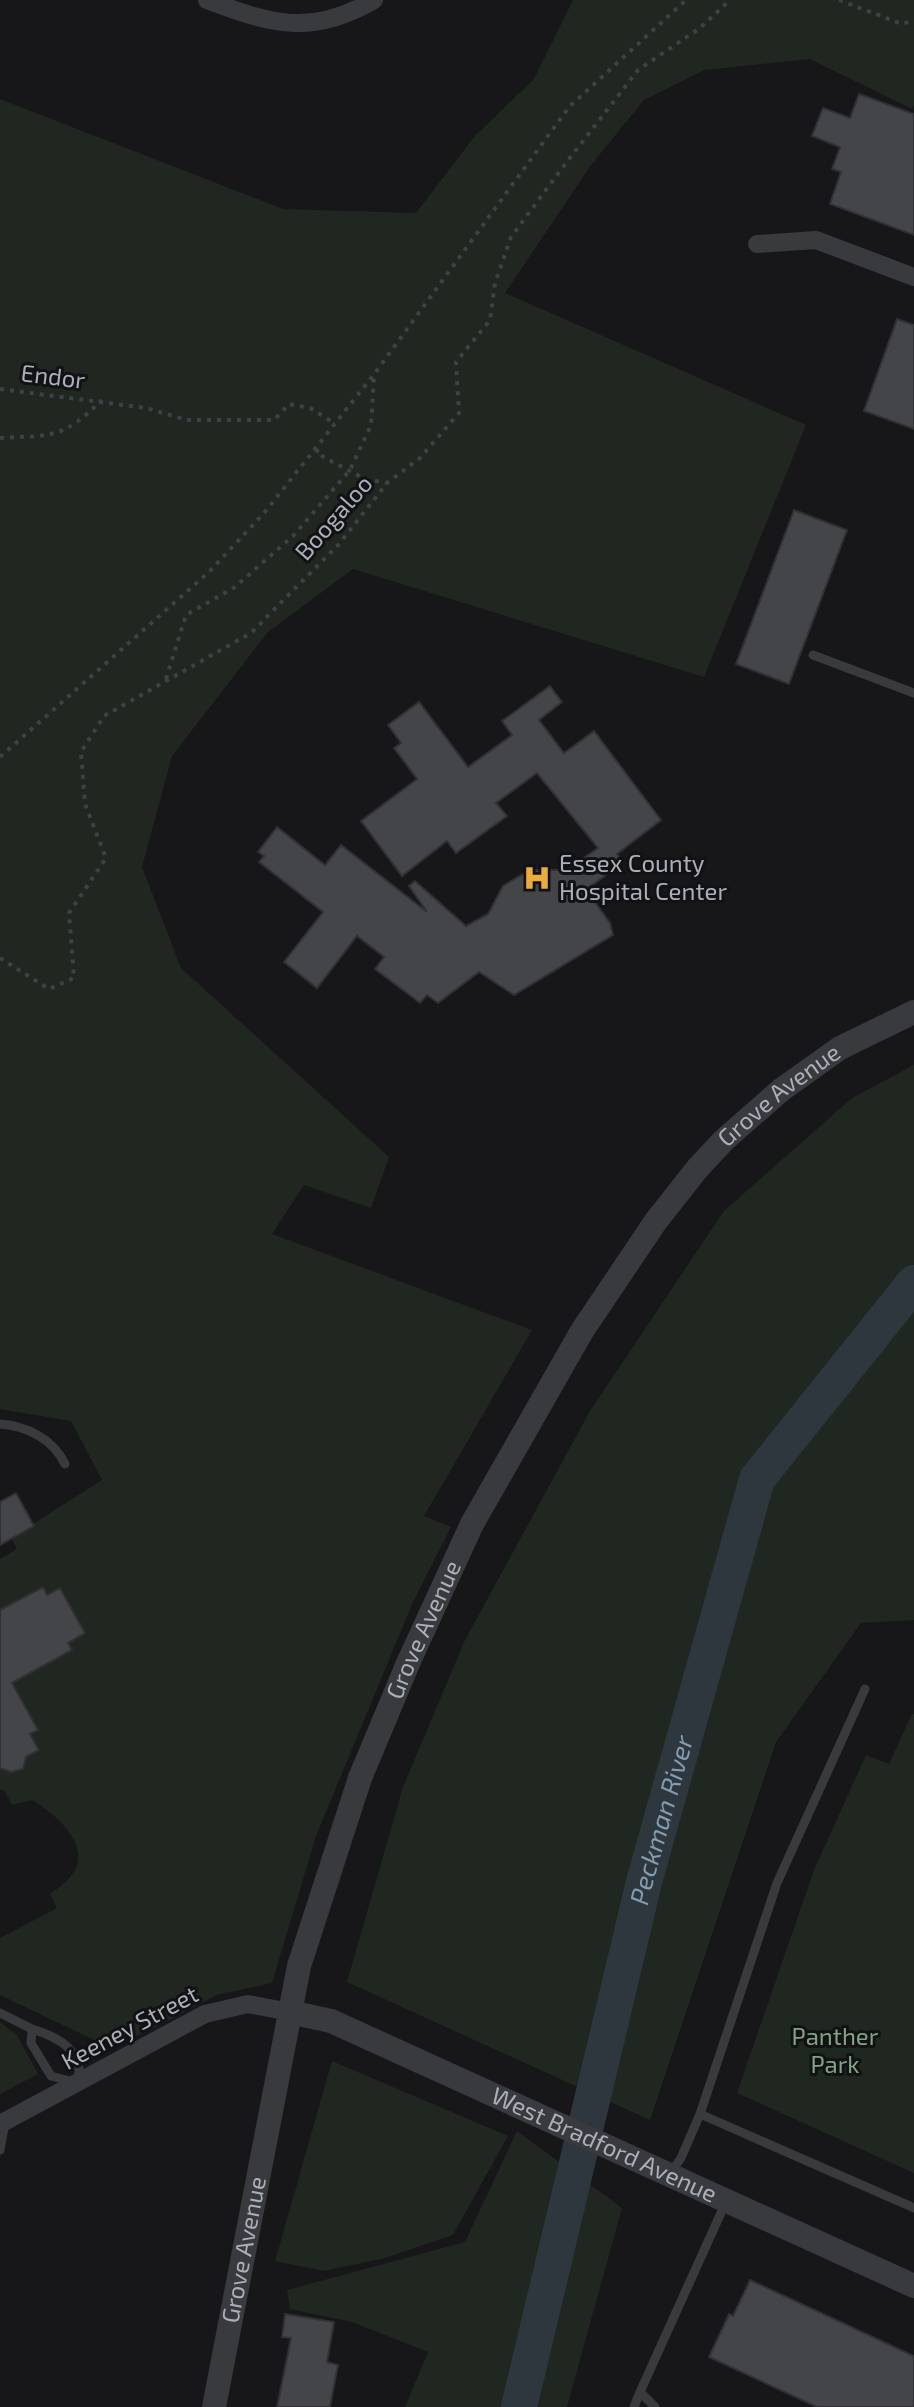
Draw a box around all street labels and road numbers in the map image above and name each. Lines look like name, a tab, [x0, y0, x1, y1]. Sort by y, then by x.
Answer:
street label: Endor	[19, 357, 87, 394]
street label: Boogaloo	[288, 469, 378, 565]
street label: Grove Avenue	[711, 1037, 845, 1152]
street label: Grove Avenue	[379, 1556, 466, 1703]
street label: Keeney Street	[56, 1979, 203, 2075]
street label: West Bradford Avenue	[488, 2080, 722, 2208]
street label: Grove Avenue	[215, 2174, 271, 2325]

